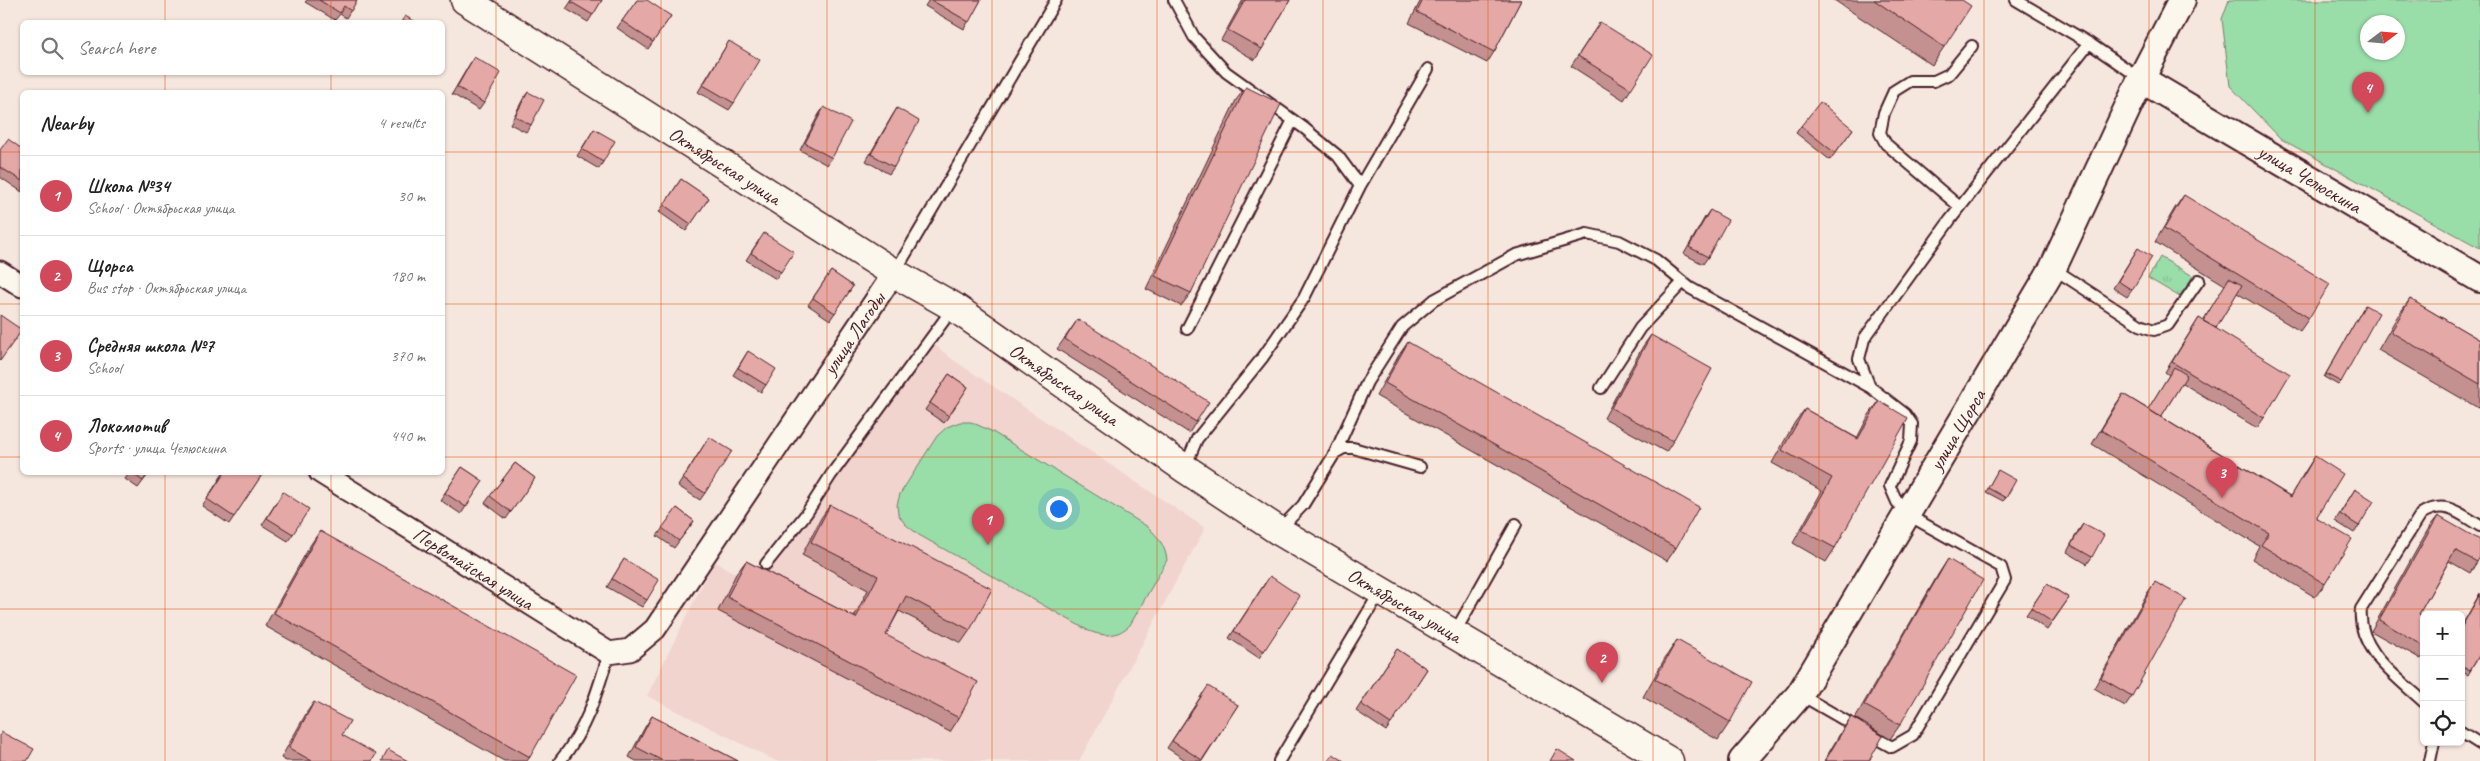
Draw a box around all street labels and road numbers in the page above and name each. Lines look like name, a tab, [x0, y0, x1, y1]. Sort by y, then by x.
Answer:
street label: Октябрьская улица	[664, 120, 787, 211]
street label: улица Челюскина	[2253, 138, 2367, 219]
street label: улица Лагоды	[816, 286, 891, 380]
street label: Октябрьская улица	[1005, 337, 1125, 432]
street label: улица Щорса	[1923, 383, 1992, 476]
street label: Первомайская улица	[409, 521, 540, 616]
street label: Октябрьская улица	[1343, 562, 1468, 649]

